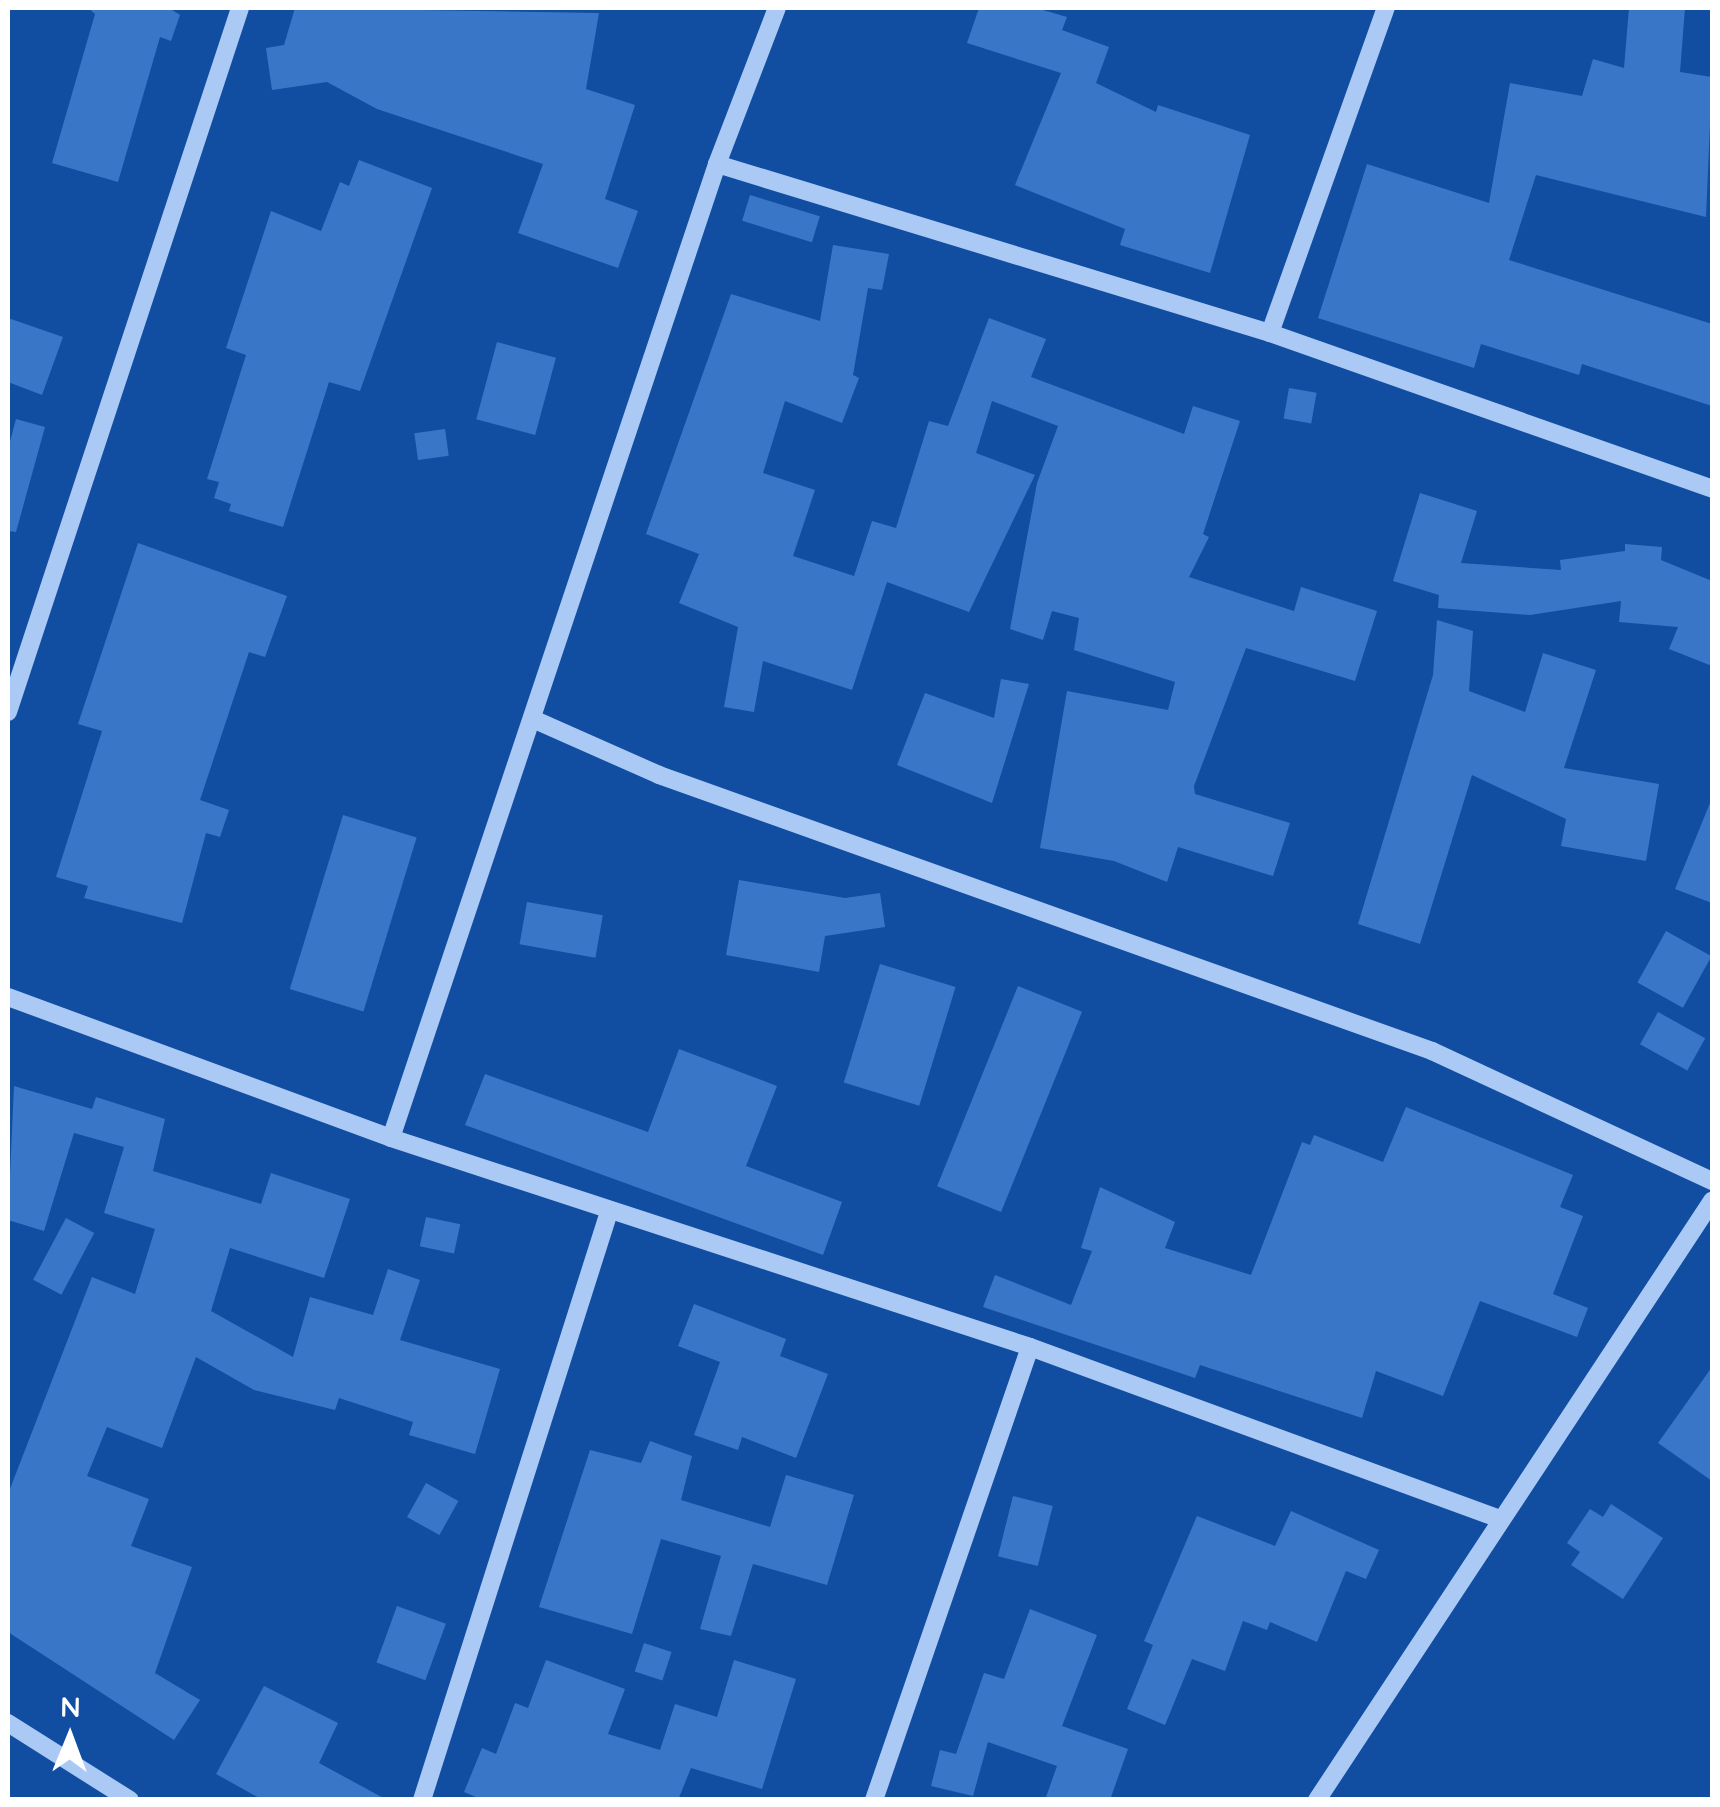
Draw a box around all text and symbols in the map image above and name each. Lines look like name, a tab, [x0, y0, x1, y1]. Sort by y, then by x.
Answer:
north arrow	[20, 1687, 120, 1787]
text: N	[60, 1689, 81, 1724]

